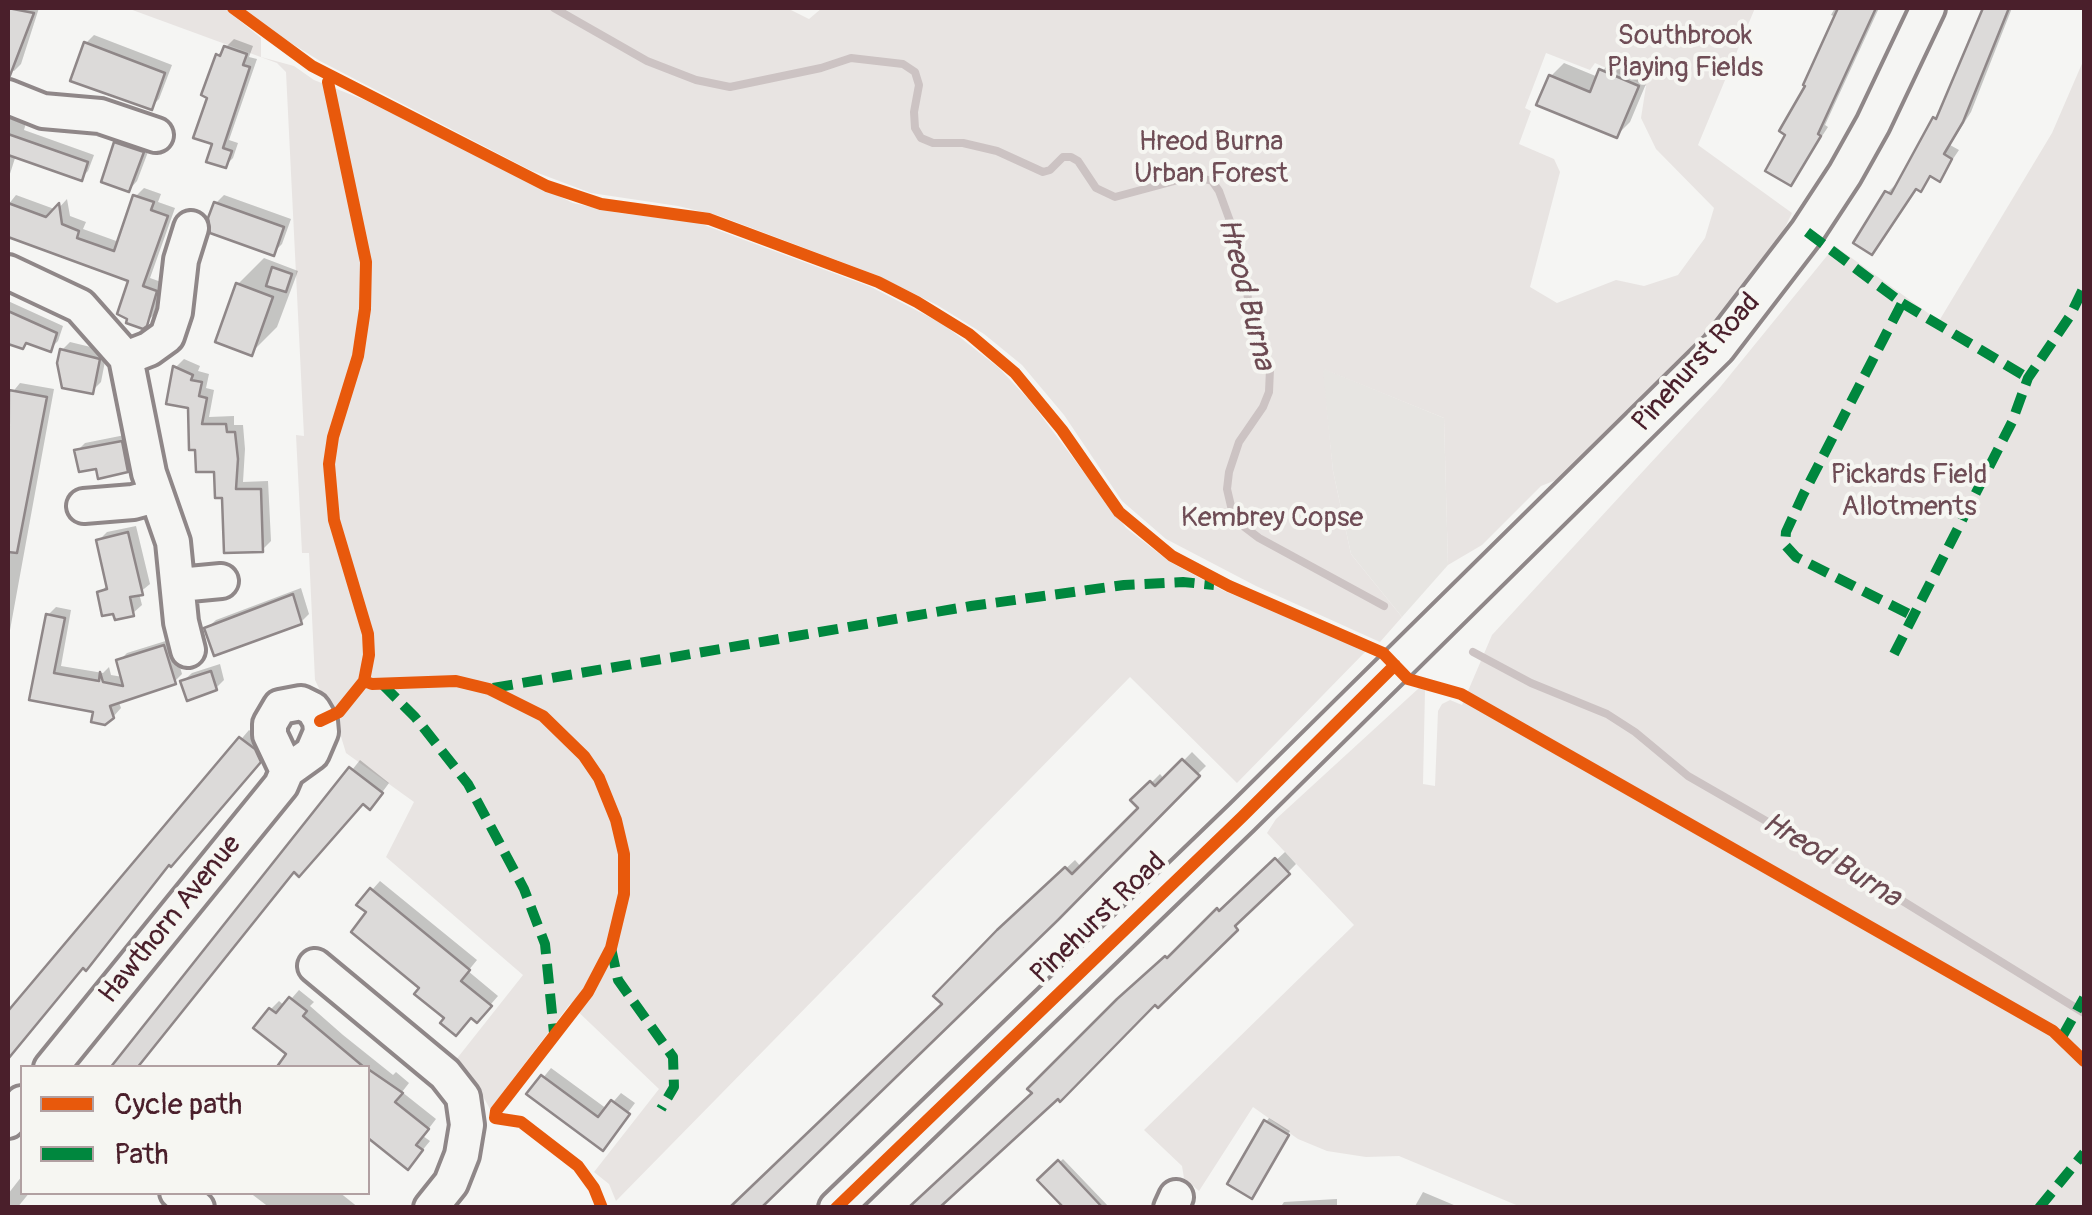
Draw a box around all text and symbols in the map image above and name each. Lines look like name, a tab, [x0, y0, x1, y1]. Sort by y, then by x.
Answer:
park label: Southbrook Playing Fields	[1607, 20, 1763, 86]
park label: Hreod Burna Urban Forest	[1134, 126, 1288, 192]
water label: Hreod Burna	[1209, 214, 1281, 374]
street label: Pinehurst Road	[1626, 287, 1768, 439]
park label: Pickards Field Allotments	[1830, 459, 1988, 525]
park label: Kembrey Copse	[1181, 502, 1363, 536]
water label: Hreod Burna	[1755, 806, 1907, 916]
street label: Hawthorn Avenue	[93, 829, 249, 1011]
street label: Pinehurst Road	[1024, 846, 1174, 992]
legend	[20, 1065, 370, 1195]
text: Cycle path	[114, 1086, 242, 1123]
text: Path	[114, 1136, 169, 1173]

